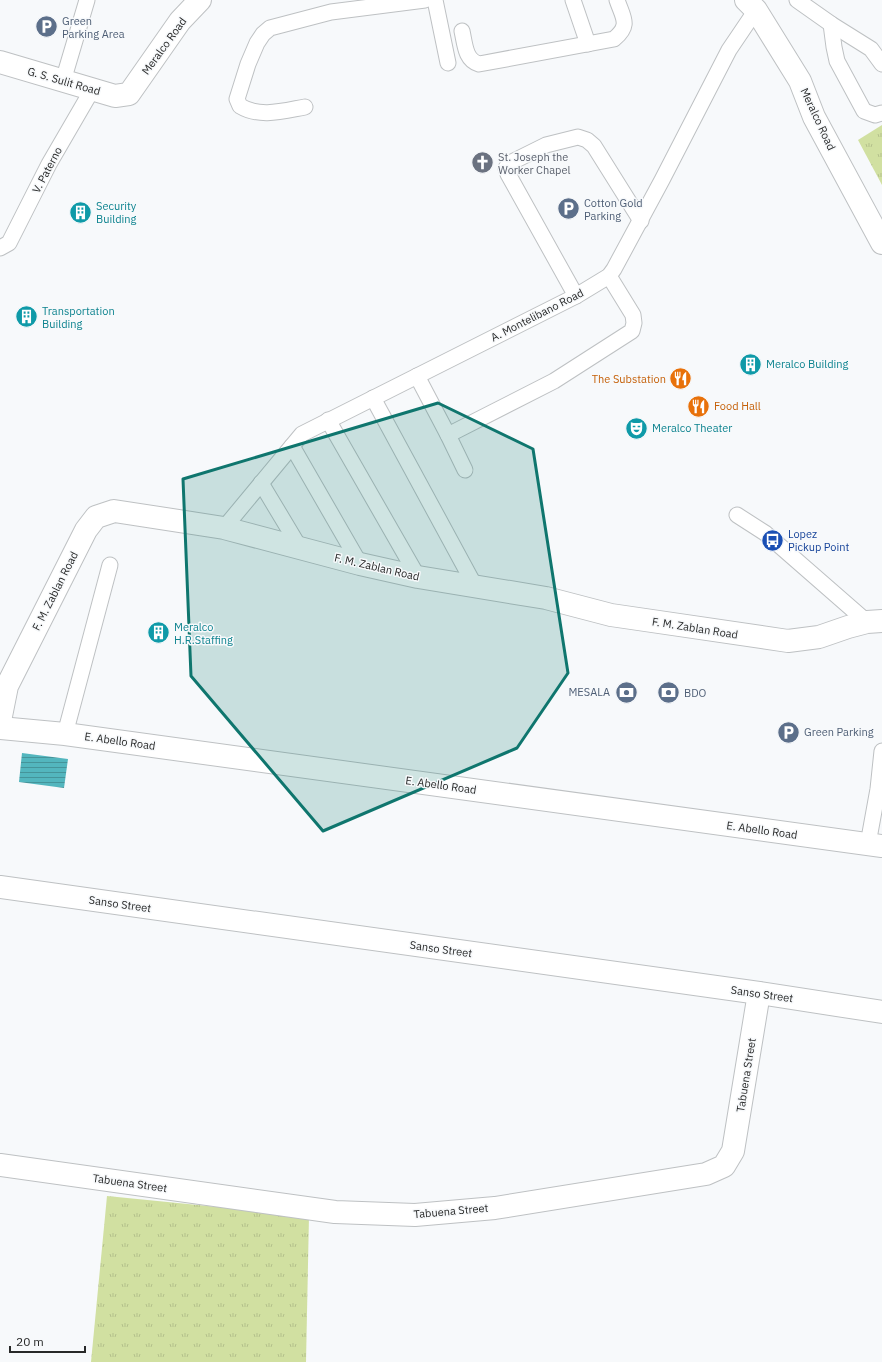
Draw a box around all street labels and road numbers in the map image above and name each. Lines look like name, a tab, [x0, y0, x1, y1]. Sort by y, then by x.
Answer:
street label: Meralco Road	[139, 15, 189, 77]
street label: G. S. Sulit Road	[26, 64, 102, 98]
street label: Meralco Road	[797, 86, 839, 152]
street label: V. Paterno	[29, 144, 65, 196]
street label: A. Montelibano Road	[488, 286, 586, 344]
street label: F. M. Zablan Road	[29, 549, 81, 633]
street label: F. M. Zablan Road	[333, 550, 421, 584]
street label: F. M. Zablan Road	[651, 614, 739, 642]
street label: E. Abello Road	[84, 729, 156, 753]
street label: E. Abello Road	[405, 773, 477, 797]
street label: E. Abello Road	[726, 818, 798, 842]
street label: Sanso Street	[88, 893, 152, 915]
street label: Sanso Street	[409, 938, 473, 960]
street label: Sanso Street	[730, 983, 794, 1005]
street label: Tabuena Street	[733, 1037, 759, 1113]
street label: Tabuena Street	[92, 1171, 168, 1195]
street label: Tabuena Street	[413, 1201, 489, 1221]

